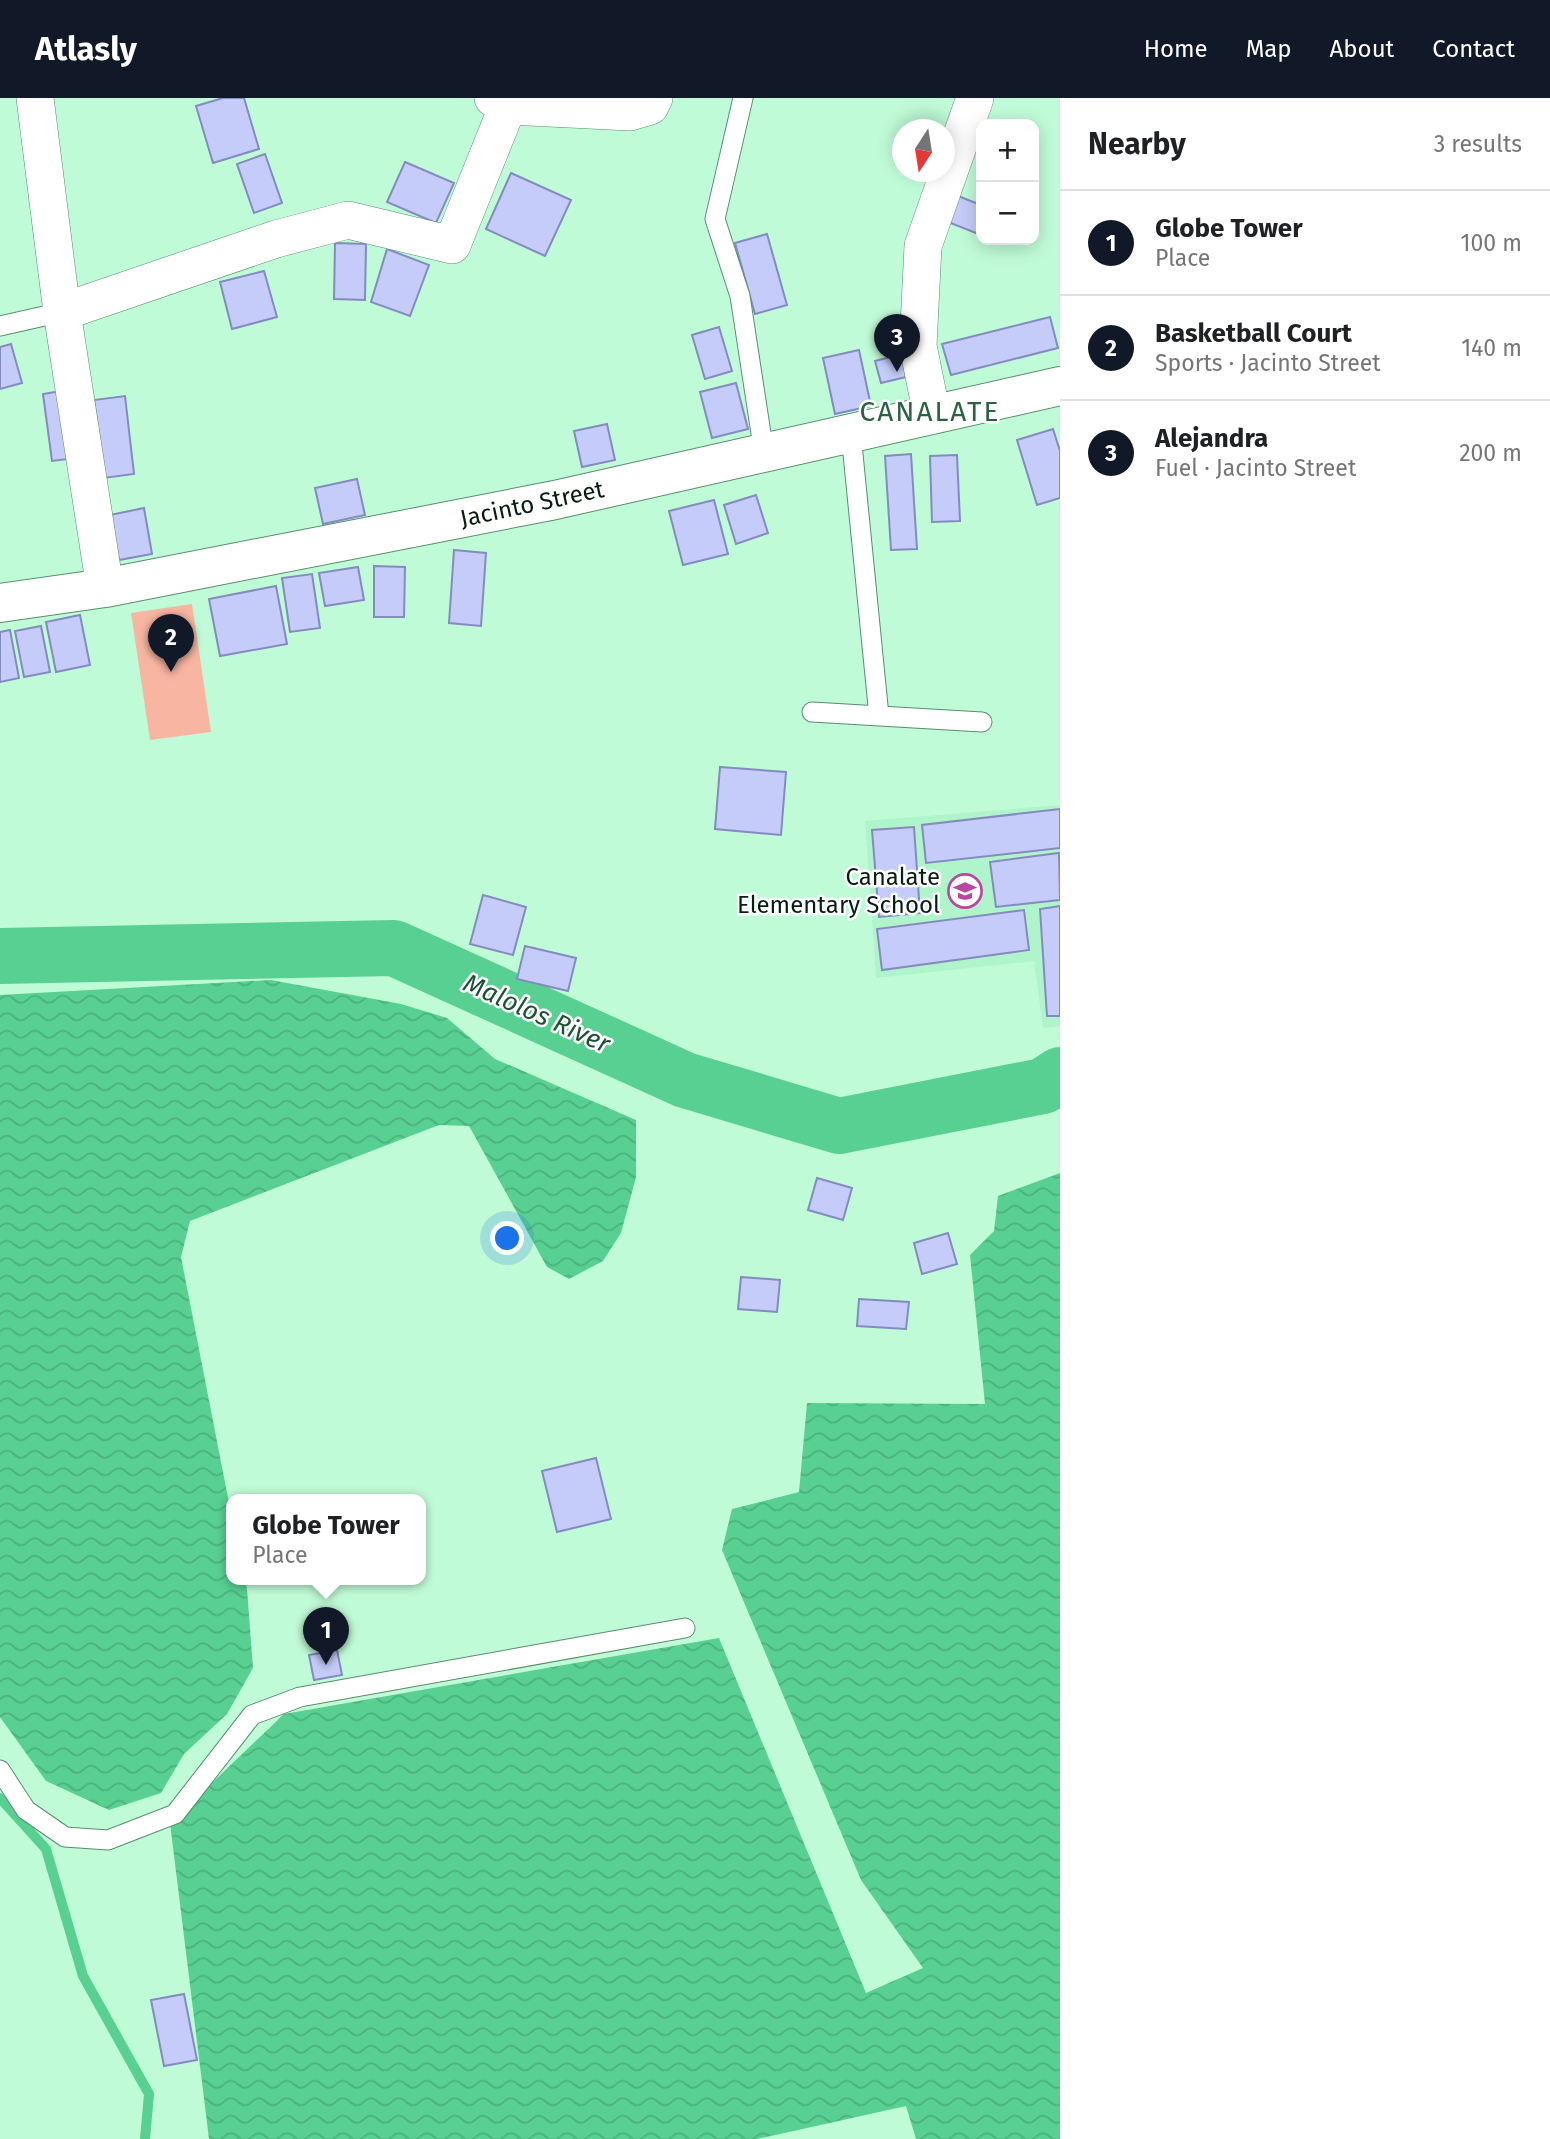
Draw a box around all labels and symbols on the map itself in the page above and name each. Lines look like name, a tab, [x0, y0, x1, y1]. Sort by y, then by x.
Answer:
north arrow	[892, 119, 955, 182]
pin: 3	[874, 314, 920, 372]
district label: CANALATE	[860, 395, 1000, 428]
street label: Jacinto Street	[457, 475, 607, 533]
pin: 2	[148, 614, 194, 672]
place label: Canalate Elementary School	[737, 863, 940, 919]
school or university icon: Canalate Elementary School	[946, 872, 984, 910]
water label: Malolos River	[459, 967, 616, 1060]
your location	[490, 1221, 524, 1255]
pin: 1	[303, 1607, 349, 1665]

